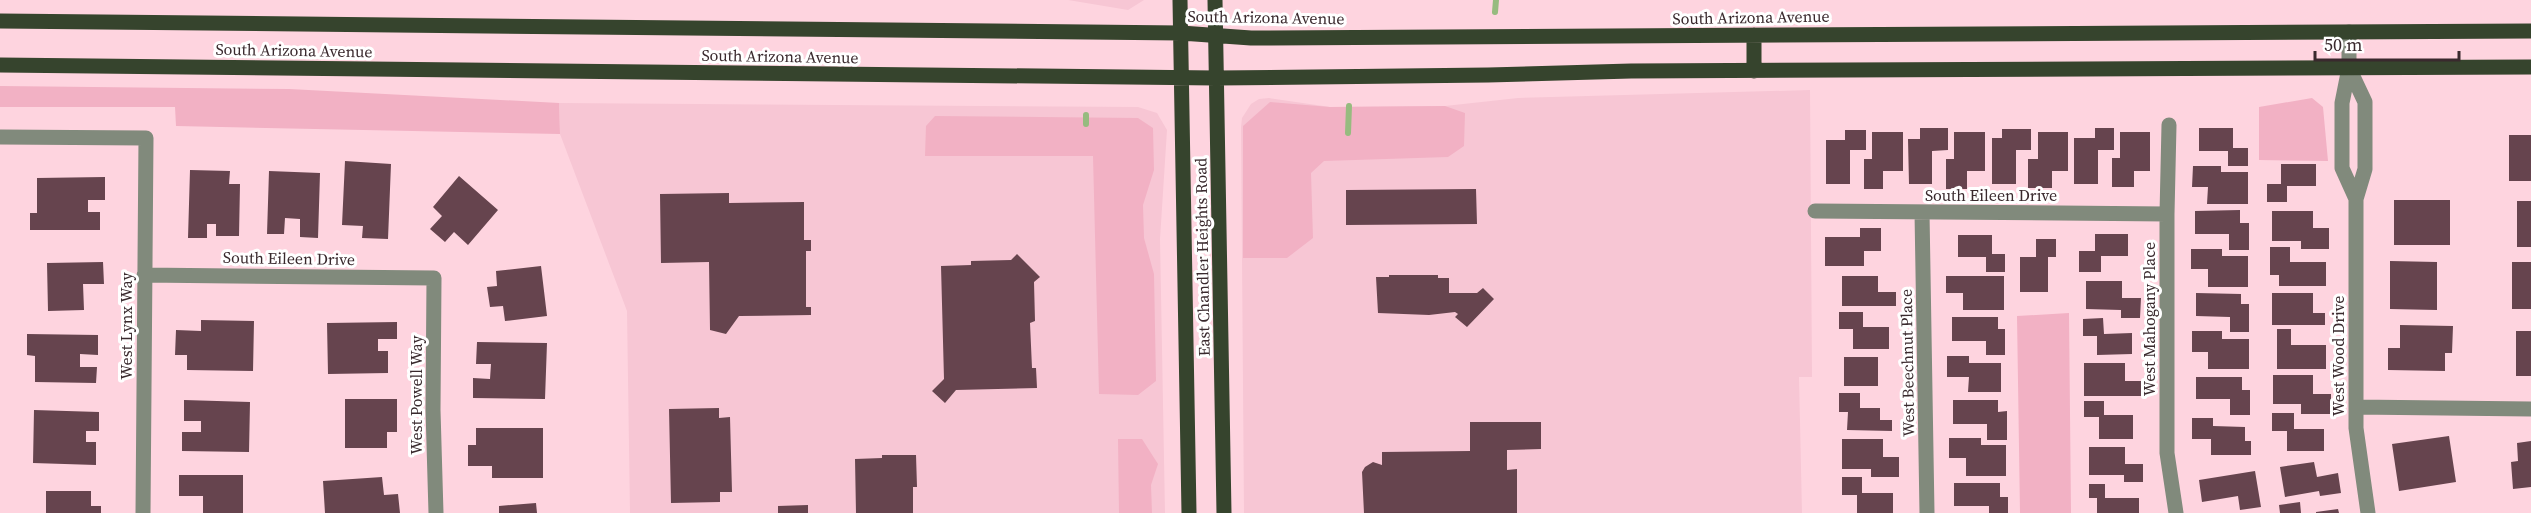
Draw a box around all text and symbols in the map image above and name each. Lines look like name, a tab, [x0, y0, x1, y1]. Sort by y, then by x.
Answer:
street label: South Arizona Avenue	[1187, 5, 1345, 29]
street label: South Arizona Avenue	[1672, 5, 1830, 29]
scale bar	[2315, 24, 2459, 62]
text: 50 m	[2324, 32, 2362, 57]
street label: South Arizona Avenue	[215, 38, 373, 62]
street label: South Arizona Avenue	[701, 44, 859, 68]
street label: East Chandler Heights Road	[1189, 158, 1215, 356]
street label: South Eileen Drive	[1925, 184, 2057, 206]
street label: West Mahogany Place	[2138, 242, 2160, 396]
street label: South Eileen Drive	[223, 246, 355, 270]
street label: West Lynx Way	[115, 272, 137, 380]
street label: West Beechnut Place	[1895, 289, 1919, 437]
street label: West Wood Drive	[2327, 295, 2349, 417]
street label: West Powell Way	[405, 335, 427, 455]

